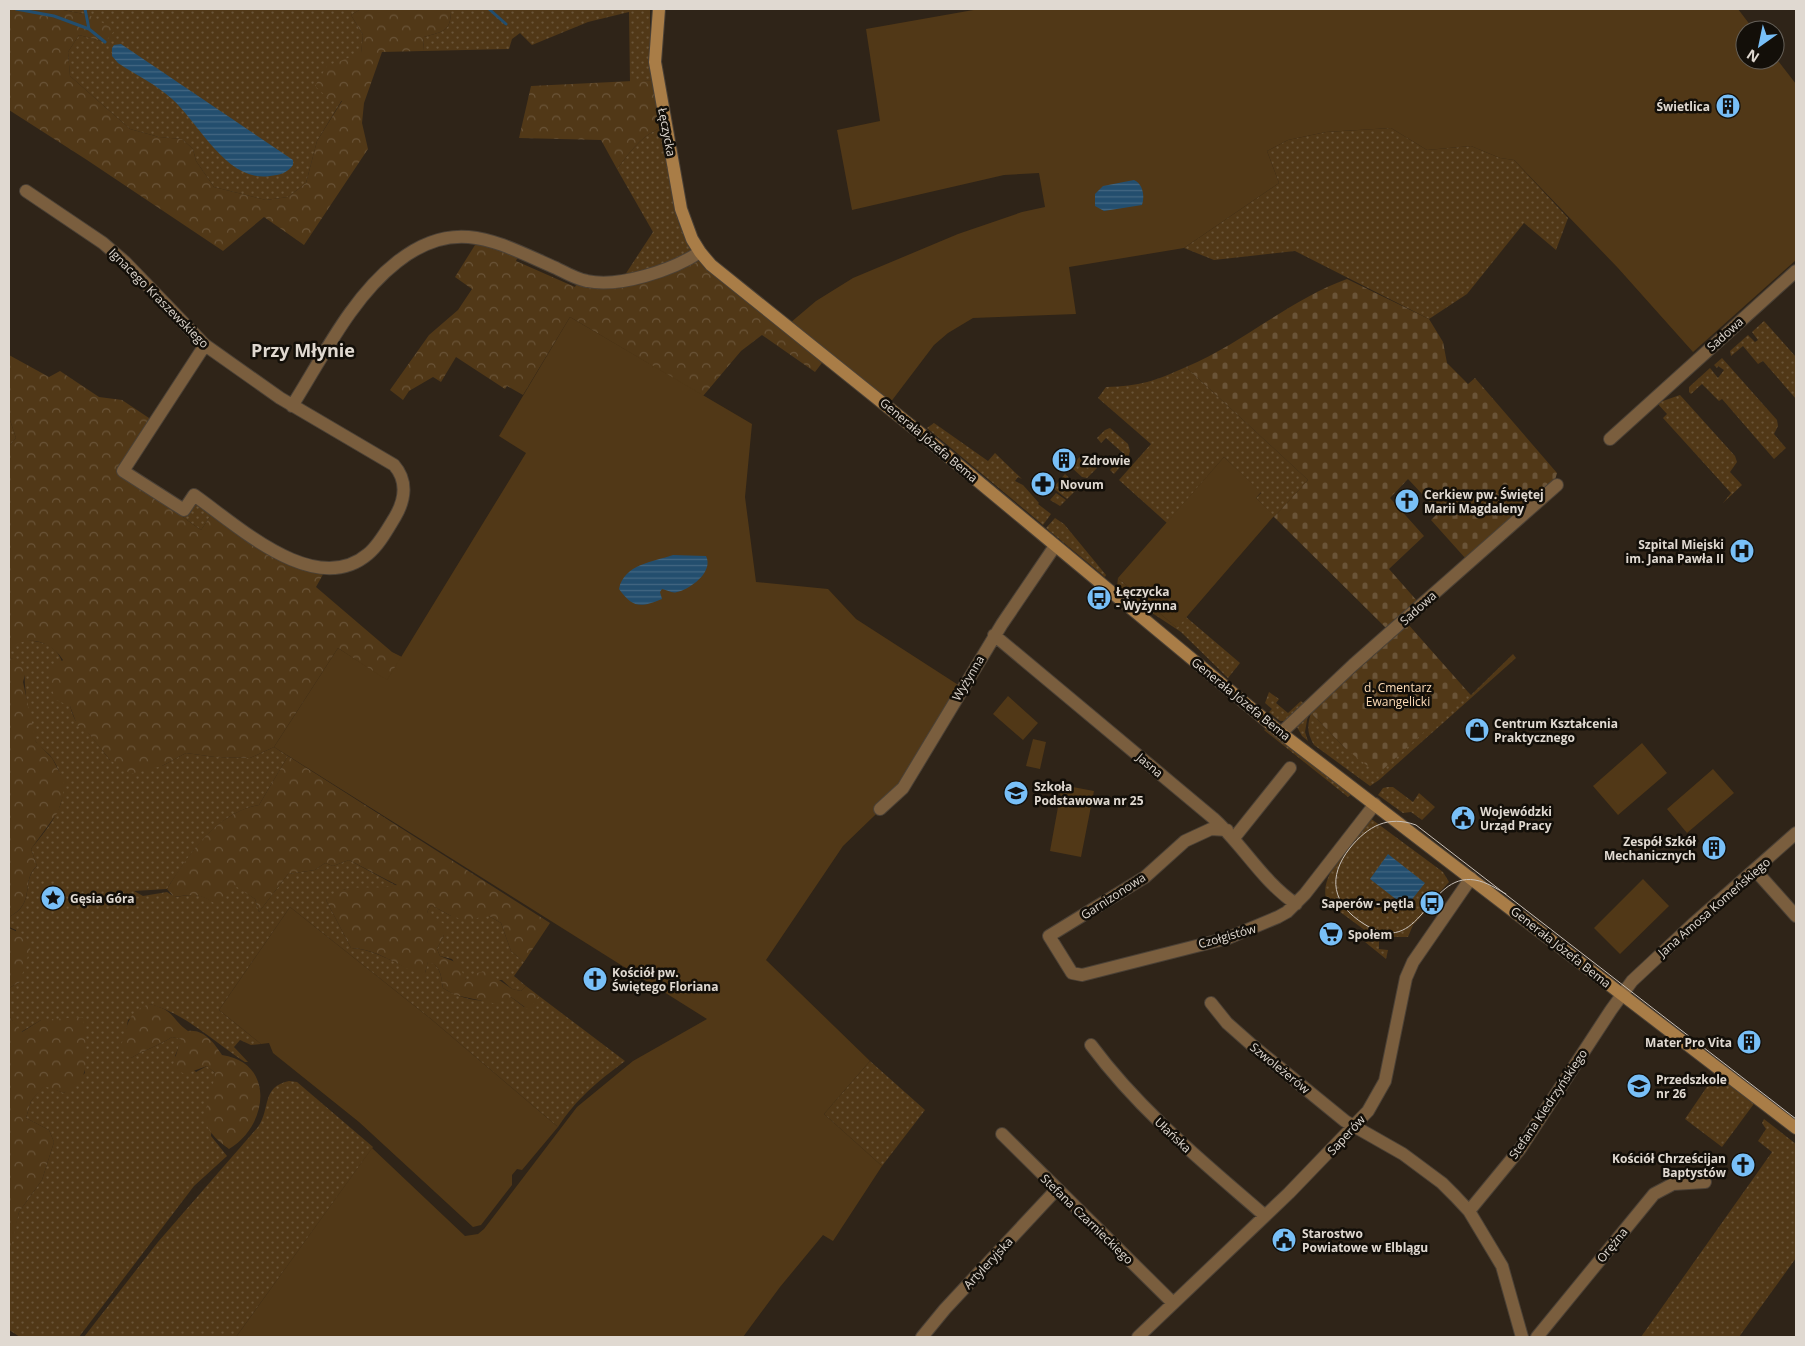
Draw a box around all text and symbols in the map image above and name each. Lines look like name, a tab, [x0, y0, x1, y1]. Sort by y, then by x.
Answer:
north arrow	[1735, 20, 1785, 70]
text: N	[1743, 45, 1763, 67]
building icon: Świetlica	[1715, 93, 1741, 119]
place label: Świetlica	[1656, 98, 1710, 115]
street label: Łęczycka	[654, 106, 680, 158]
street label: Ignacego Kraszewskiego	[105, 244, 213, 352]
street label: Sadowa	[1703, 313, 1747, 355]
district label: Przy Młynie	[251, 338, 355, 362]
street label: Generała Józefa Bema	[876, 394, 982, 486]
building icon: Zdrowie	[1051, 447, 1077, 473]
place label: Zdrowie	[1082, 452, 1130, 469]
pharmacy icon: Novum	[1030, 471, 1056, 497]
place label: Novum	[1060, 476, 1104, 493]
place label: Cerkiew pw. Świętej Marii Magdaleny	[1424, 486, 1544, 517]
church icon: Cerkiew pw. Świętej Marii Magdaleny	[1394, 488, 1420, 514]
place label: Szpital Miejski im. Jana Pawła II	[1626, 536, 1724, 567]
hospital icon: Szpital Miejski im. Jana Pawła II	[1729, 538, 1755, 564]
place label: Łęczycka - Wyżynna	[1116, 583, 1177, 614]
bus stop icon: Łęczycka - Wyżynna	[1086, 585, 1112, 611]
street label: Sadowa	[1396, 587, 1440, 629]
street label: Wyżynna	[948, 652, 988, 704]
street label: Generała Józefa Bema	[1188, 654, 1294, 744]
park label: d. Cmentarz Ewangelicki	[1364, 679, 1432, 710]
place label: Centrum Kształcenia Praktycznego	[1494, 715, 1618, 746]
shop icon: Centrum Kształcenia Praktycznego	[1464, 717, 1490, 743]
street label: Jasna	[1132, 748, 1167, 781]
place label: Szkoła Podstawowa nr 25	[1034, 778, 1144, 809]
school or university icon: Szkoła Podstawowa nr 25	[1003, 780, 1029, 806]
place label: Wojewódzki Urząd Pracy	[1480, 803, 1552, 834]
public building icon: Wojewódzki Urząd Pracy	[1450, 805, 1476, 831]
place label: Zespół Szkół Mechanicznych	[1604, 833, 1696, 864]
building icon: Zespół Szkół Mechanicznych	[1701, 835, 1727, 861]
street label: Jana Amosa Komeńskiego	[1653, 853, 1774, 961]
street label: Garnizonowa	[1077, 869, 1149, 923]
place icon: Gęsia Góra	[40, 885, 66, 911]
place label: Gęsia Góra	[70, 890, 135, 907]
bus stop icon: Saperów - pętla	[1419, 890, 1445, 916]
place label: Saperów - pętla	[1321, 895, 1414, 912]
street label: Generała Józefa Bema	[1507, 902, 1615, 992]
street label: Czołgistów	[1196, 919, 1259, 952]
supermarket icon: Społem	[1318, 921, 1344, 947]
place label: Społem	[1348, 926, 1392, 943]
place label: Kościół pw. Świętego Floriana	[612, 964, 718, 995]
church icon: Kościół pw. Świętego Floriana	[582, 966, 608, 992]
building icon: Mater Pro Vita	[1736, 1029, 1762, 1055]
place label: Mater Pro Vita	[1645, 1034, 1732, 1051]
street label: Szwoleżerów	[1247, 1039, 1314, 1098]
street label: Stefana Kiedrzyńskiego	[1505, 1046, 1591, 1162]
place label: Przedszkole nr 26	[1656, 1071, 1727, 1102]
school or university icon: Przedszkole nr 26	[1626, 1073, 1652, 1099]
street label: Saperów	[1323, 1111, 1369, 1159]
street label: Ułańska	[1151, 1114, 1195, 1156]
place label: Kościół Chrześcijan Baptystów	[1612, 1150, 1727, 1181]
church icon: Kościół Chrześcijan Baptystów	[1730, 1152, 1756, 1178]
street label: Stefana Czarnieckiego	[1037, 1170, 1137, 1268]
street label: Orężna	[1593, 1224, 1631, 1266]
place label: Starostwo Powiatowe w Elblągu	[1302, 1225, 1428, 1256]
public building icon: Starostwo Powiatowe w Elblągu	[1271, 1227, 1297, 1253]
street label: Artyleryjska	[960, 1233, 1016, 1293]

